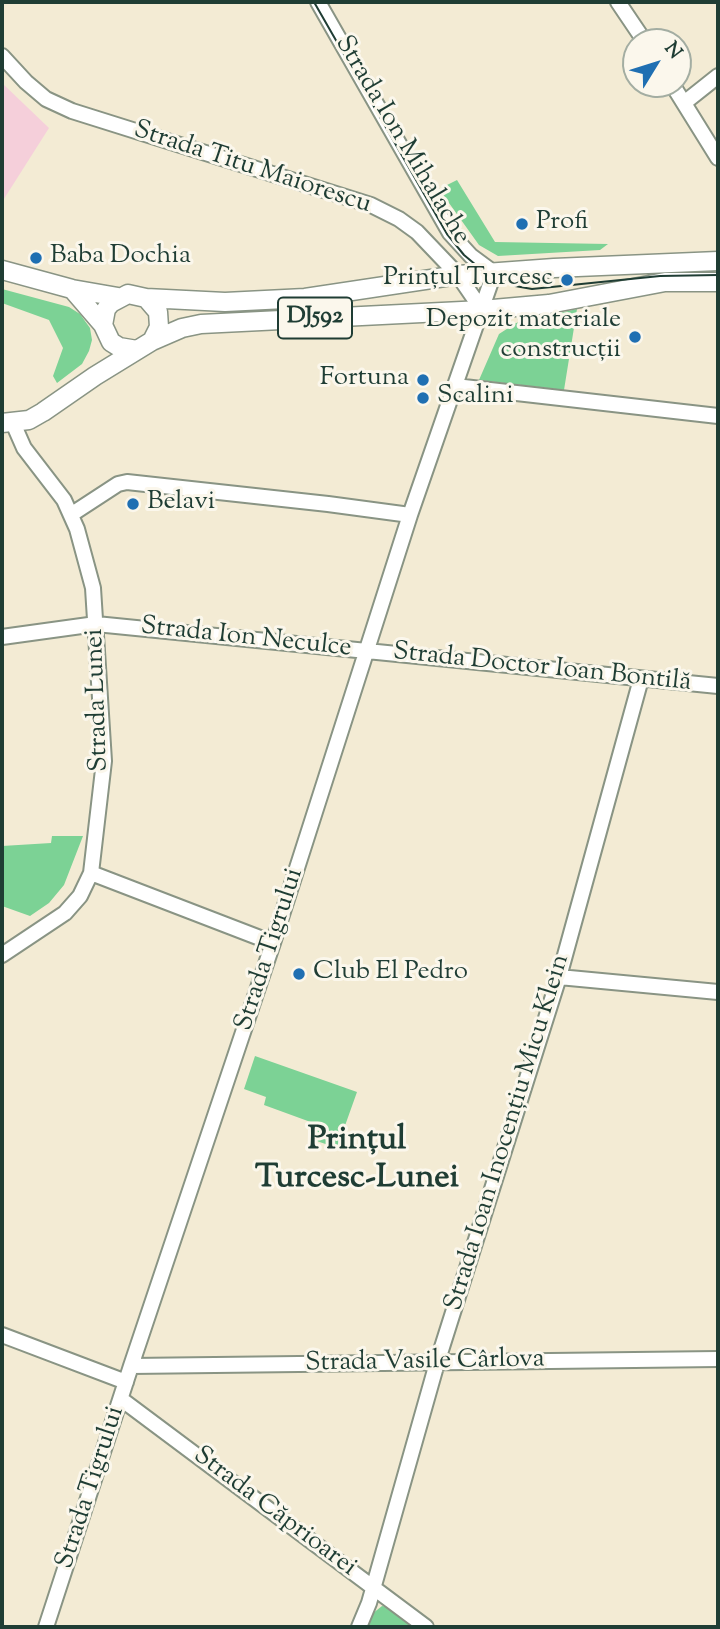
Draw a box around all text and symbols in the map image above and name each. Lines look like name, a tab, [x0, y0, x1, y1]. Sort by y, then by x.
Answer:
north arrow	[622, 28, 692, 98]
street label: Strada Ion Mihalache	[326, 31, 476, 251]
text: N	[657, 37, 688, 65]
street label: Strada Titu Maiorescu	[129, 116, 375, 222]
place label: Profi	[536, 208, 588, 240]
marker: Profi	[514, 216, 530, 232]
place label: Baba Dochia	[50, 242, 191, 274]
marker: Baba Dochia	[28, 250, 44, 266]
place label: Prințul Turcesc	[383, 264, 553, 296]
marker: Prințul Turcesc	[559, 272, 575, 288]
road number: DJ592	[278, 298, 352, 338]
place label: Depozit materiale construcții	[426, 306, 621, 368]
marker: Depozit materiale construcții	[627, 329, 643, 345]
place label: Fortuna	[320, 364, 409, 396]
marker: Fortuna	[415, 372, 431, 388]
place label: Scalini	[437, 382, 514, 414]
marker: Scalini	[415, 390, 431, 406]
place label: Belavi	[147, 488, 215, 520]
marker: Belavi	[125, 496, 141, 512]
street label: Strada Ion Neculce	[139, 612, 353, 666]
street label: Strada Lunei	[81, 628, 117, 772]
street label: Strada Doctor Ioan Bontilă	[391, 638, 693, 700]
street label: Strada Tigrului	[230, 865, 312, 1035]
street label: Strada Ioan Inocențiu Micu Klein	[440, 951, 578, 1315]
place label: Club El Pedro	[313, 958, 468, 990]
marker: Club El Pedro	[291, 966, 307, 982]
district label: Prințul Turcesc-Lunei	[255, 1122, 459, 1200]
street label: Strada Vasile Cârlova	[305, 1345, 545, 1381]
street label: Strada Tigrului	[51, 1403, 133, 1573]
street label: Strada Căprioarei	[186, 1441, 362, 1585]

